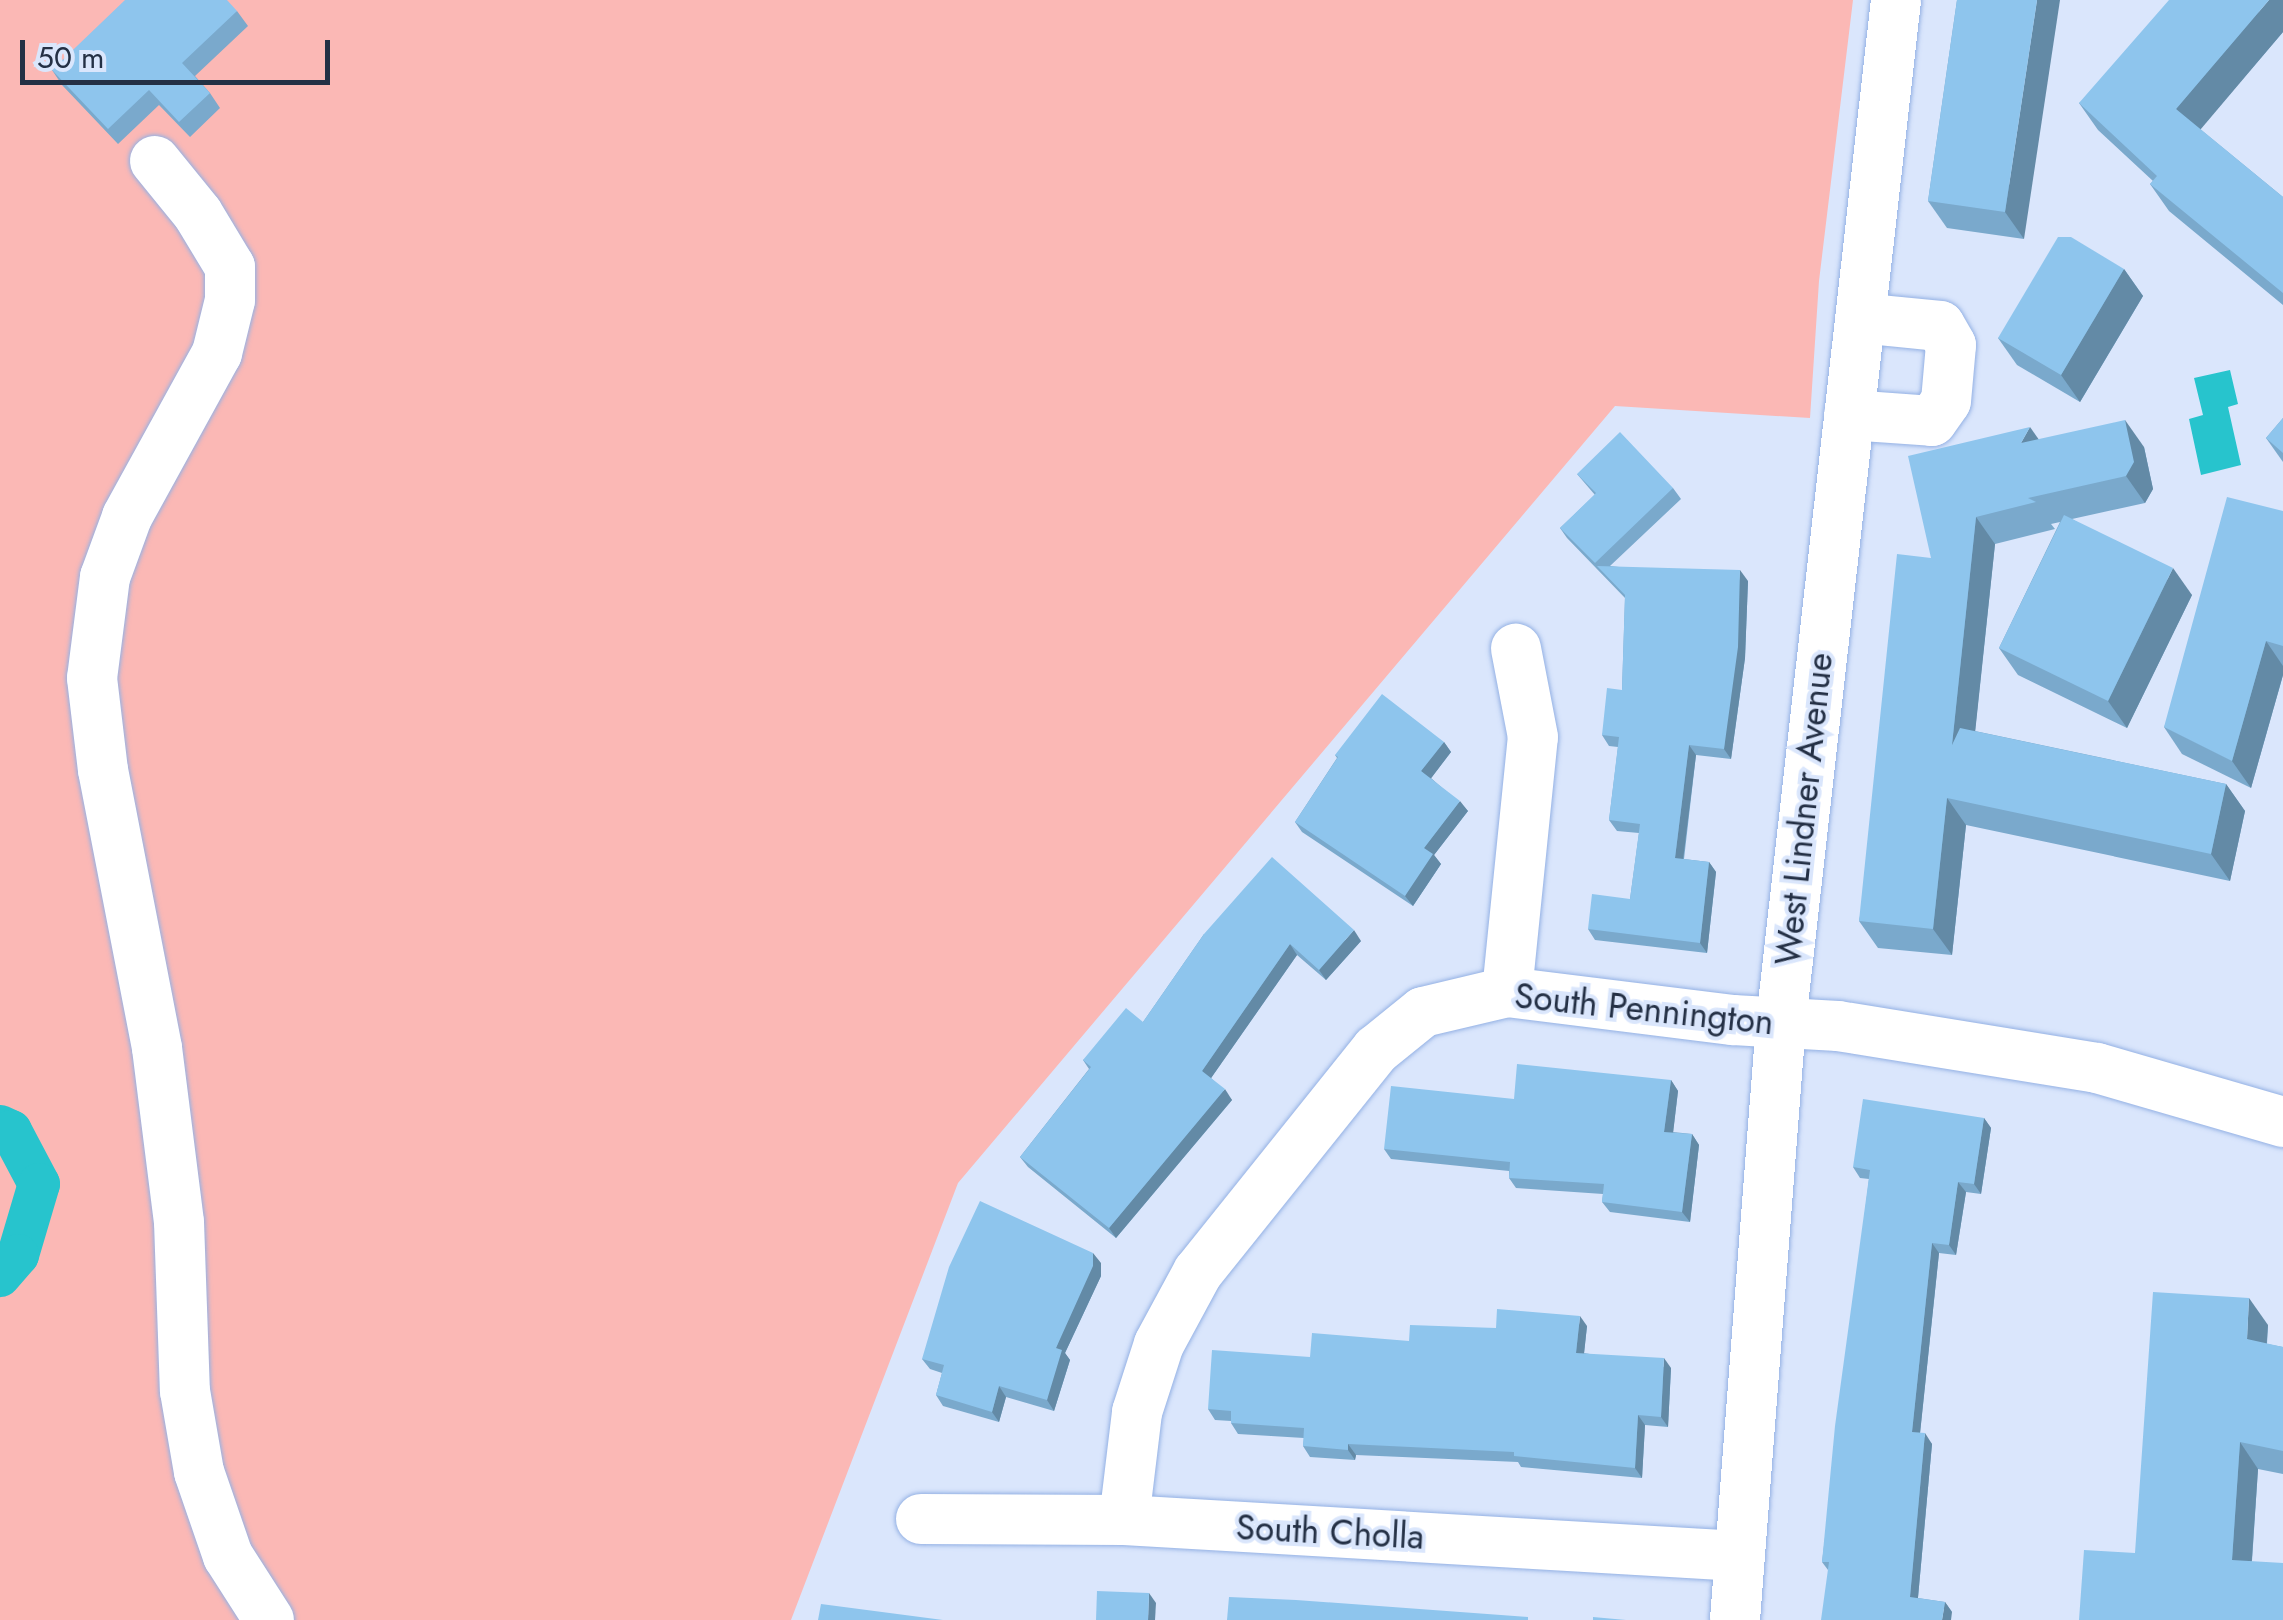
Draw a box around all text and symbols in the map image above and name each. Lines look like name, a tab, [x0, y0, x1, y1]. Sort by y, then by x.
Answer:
scale bar	[25, 20, 335, 82]
text: 50 m	[37, 36, 104, 79]
street label: West Lindner Avenue	[1767, 651, 1841, 967]
street label: South Pennington	[1512, 975, 1776, 1043]
street label: South Cholla	[1235, 1506, 1425, 1558]

